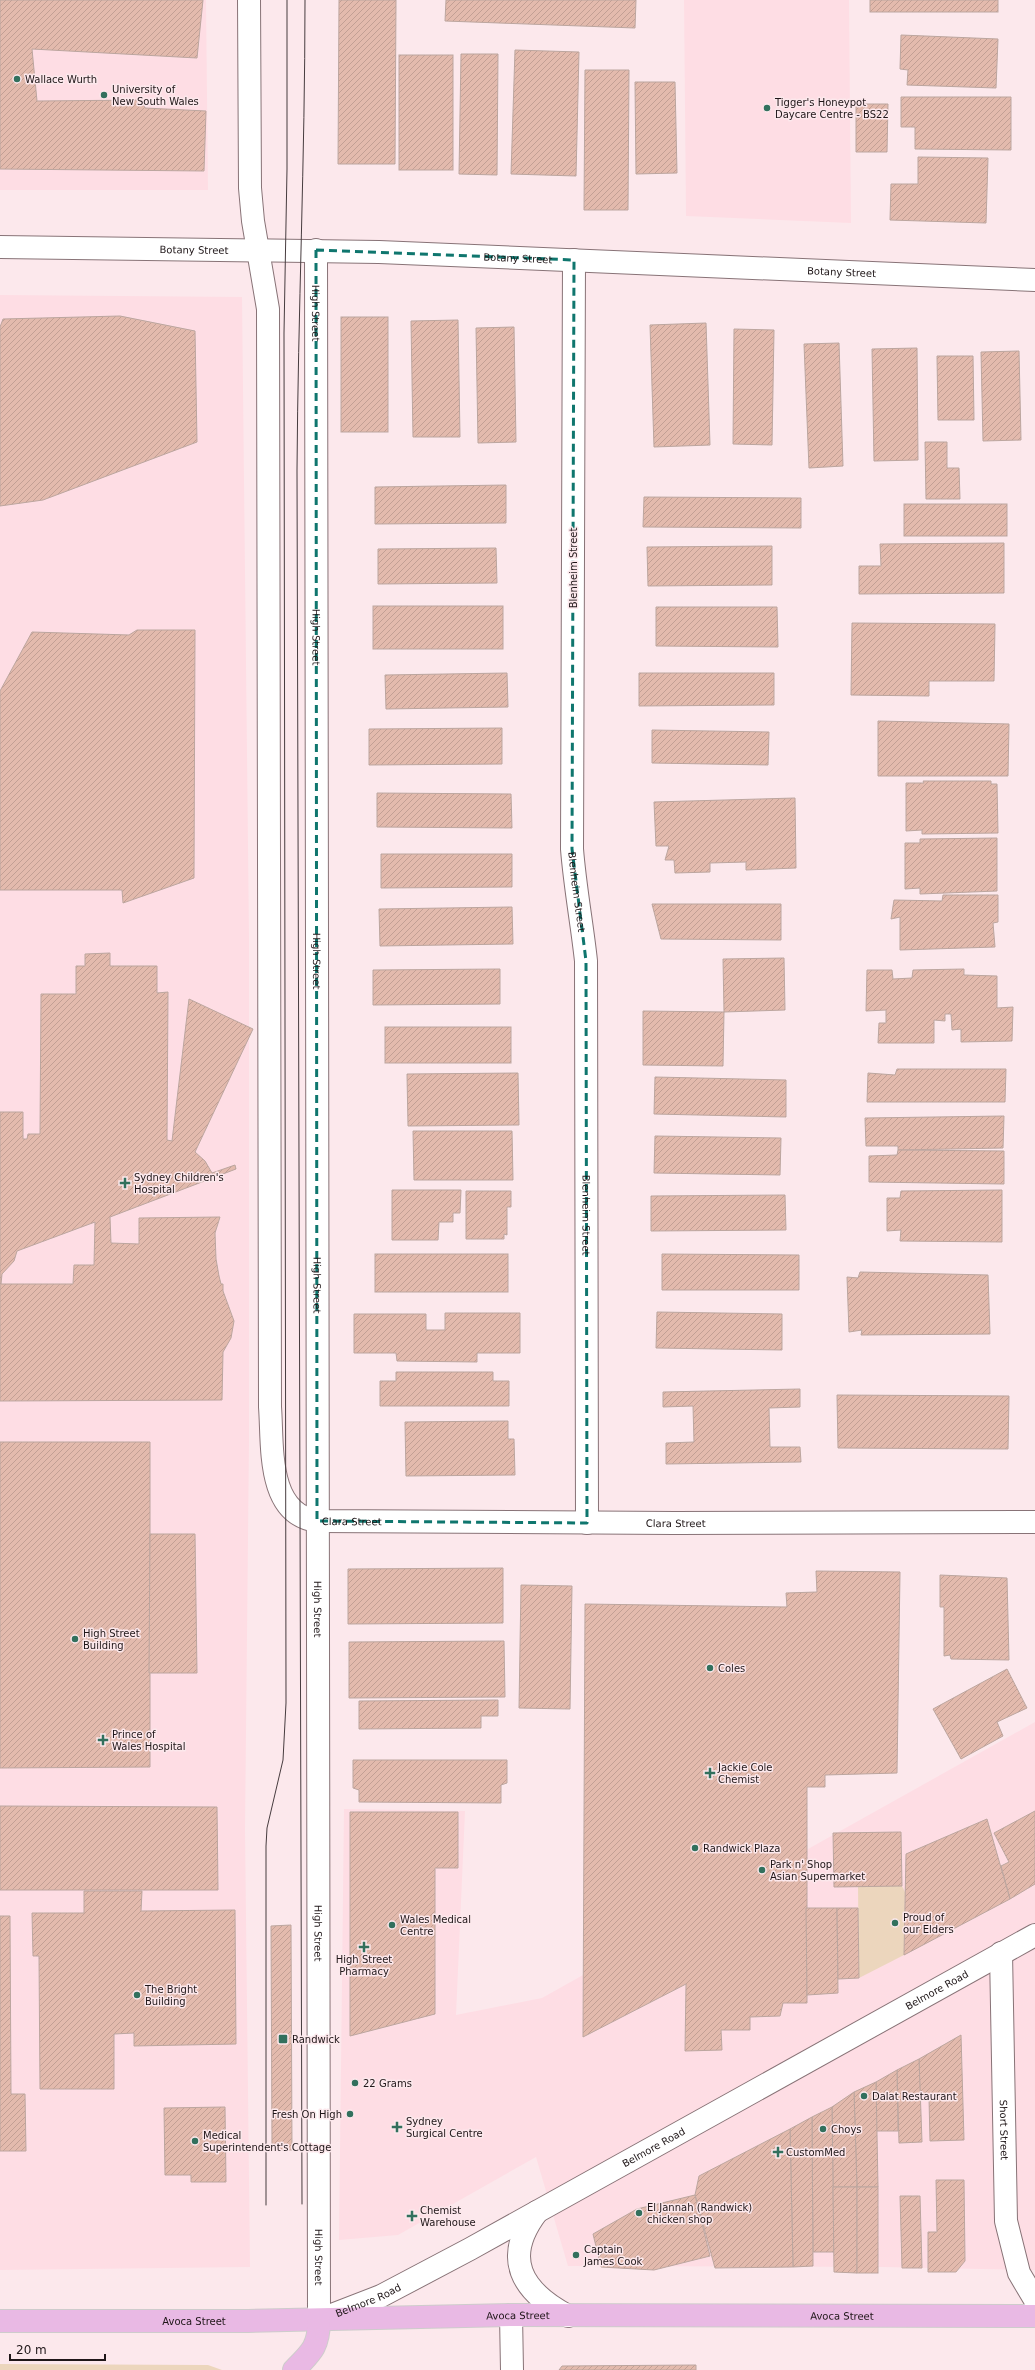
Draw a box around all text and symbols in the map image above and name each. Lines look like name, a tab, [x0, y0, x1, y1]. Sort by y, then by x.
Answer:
marker: Wallace Wurth	[12, 74, 22, 84]
place label: Wallace Wurth	[25, 74, 97, 85]
place label: University of New South Wales	[112, 84, 199, 107]
marker: University of New South Wales	[99, 90, 109, 100]
place label: Tigger's Honeypot Daycare Centre - BS22	[774, 97, 889, 120]
marker: Tigger's Honeypot Daycare Centre - BS22	[762, 103, 772, 113]
street label: Botany Street	[159, 244, 229, 256]
street label: Botany Street	[483, 251, 553, 265]
street label: Botany Street	[807, 265, 876, 279]
street label: High Street	[311, 285, 322, 341]
street label: Blenheim Street	[568, 528, 579, 608]
street label: High Street	[311, 609, 322, 665]
street label: Blenheim Street	[567, 851, 588, 933]
street label: High Street	[311, 933, 323, 989]
place label: Sydney Children's Hospital	[134, 1172, 224, 1195]
street label: Blenheim Street	[581, 1175, 592, 1256]
marker: Sydney Children's Hospital	[119, 1177, 131, 1189]
street label: High Street	[312, 1257, 323, 1313]
street label: Clara Street	[322, 1516, 382, 1527]
street label: Clara Street	[646, 1517, 706, 1529]
street label: High Street	[312, 1581, 324, 1637]
place label: High Street Building	[83, 1628, 140, 1651]
marker: High Street Building	[70, 1634, 80, 1644]
marker: Coles	[705, 1663, 715, 1673]
place label: Coles	[718, 1663, 745, 1674]
place label: Prince of Wales Hospital	[112, 1729, 186, 1752]
marker: Prince of Wales Hospital	[97, 1734, 109, 1746]
place label: Jackie Cole Chemist	[717, 1762, 773, 1785]
marker: Jackie Cole Chemist	[705, 1768, 715, 1778]
marker: Randwick Plaza	[690, 1843, 700, 1853]
place label: Randwick Plaza	[703, 1843, 780, 1854]
place label: Park n' Shop Asian Supermarket	[770, 1859, 865, 1882]
marker: Park n' Shop Asian Supermarket	[757, 1865, 767, 1875]
street label: High Street	[313, 1905, 324, 1961]
place label: Proud of our Elders	[903, 1912, 954, 1935]
place label: Wales Medical Centre	[400, 1914, 471, 1937]
marker: Proud of our Elders	[890, 1918, 900, 1928]
marker: Wales Medical Centre	[387, 1920, 397, 1930]
marker: High Street Pharmacy	[359, 1942, 369, 1952]
place label: High Street Pharmacy	[336, 1954, 392, 1977]
street label: Belmore Road	[903, 1968, 970, 2011]
place label: The Bright Building	[144, 1984, 197, 2007]
marker: The Bright Building	[132, 1990, 142, 2000]
marker: Randwick	[277, 2033, 289, 2045]
place label: Randwick	[292, 2034, 340, 2045]
marker: 22 Grams	[350, 2078, 360, 2088]
place label: 22 Grams	[363, 2078, 412, 2089]
marker: Dalat Restaurant	[859, 2091, 869, 2101]
place label: Dalat Restaurant	[872, 2091, 957, 2102]
street label: Short Street	[998, 2100, 1010, 2160]
place label: Fresh On High	[272, 2109, 342, 2120]
marker: Fresh On High	[345, 2109, 355, 2119]
place label: Sydney Surgical Centre	[406, 2116, 483, 2139]
marker: Sydney Surgical Centre	[391, 2121, 403, 2133]
marker: Choys	[818, 2124, 828, 2134]
place label: Choys	[831, 2124, 862, 2135]
street label: Belmore Road	[620, 2125, 687, 2169]
place label: Medical Superintendent's Cottage	[203, 2130, 331, 2153]
marker: Medical Superintendent's Cottage	[190, 2136, 200, 2146]
marker: CustomMed	[773, 2147, 783, 2157]
place label: CustomMed	[786, 2147, 845, 2158]
place label: El Jannah (Randwick) chicken shop	[647, 2202, 752, 2225]
place label: Chemist Warehouse	[420, 2205, 476, 2228]
marker: El Jannah (Randwick) chicken shop	[634, 2208, 644, 2218]
marker: Chemist Warehouse	[407, 2211, 417, 2221]
street label: High Street	[313, 2229, 324, 2285]
place label: Captain James Cook	[583, 2244, 643, 2267]
marker: Captain James Cook	[571, 2250, 581, 2260]
street label: Belmore Road	[334, 2281, 403, 2319]
street label: Avoca Street	[486, 2309, 550, 2321]
street label: Avoca Street	[810, 2310, 874, 2321]
street label: Avoca Street	[162, 2316, 226, 2327]
scale bar	[10, 2336, 105, 2362]
text: 20 m	[16, 2343, 47, 2357]

